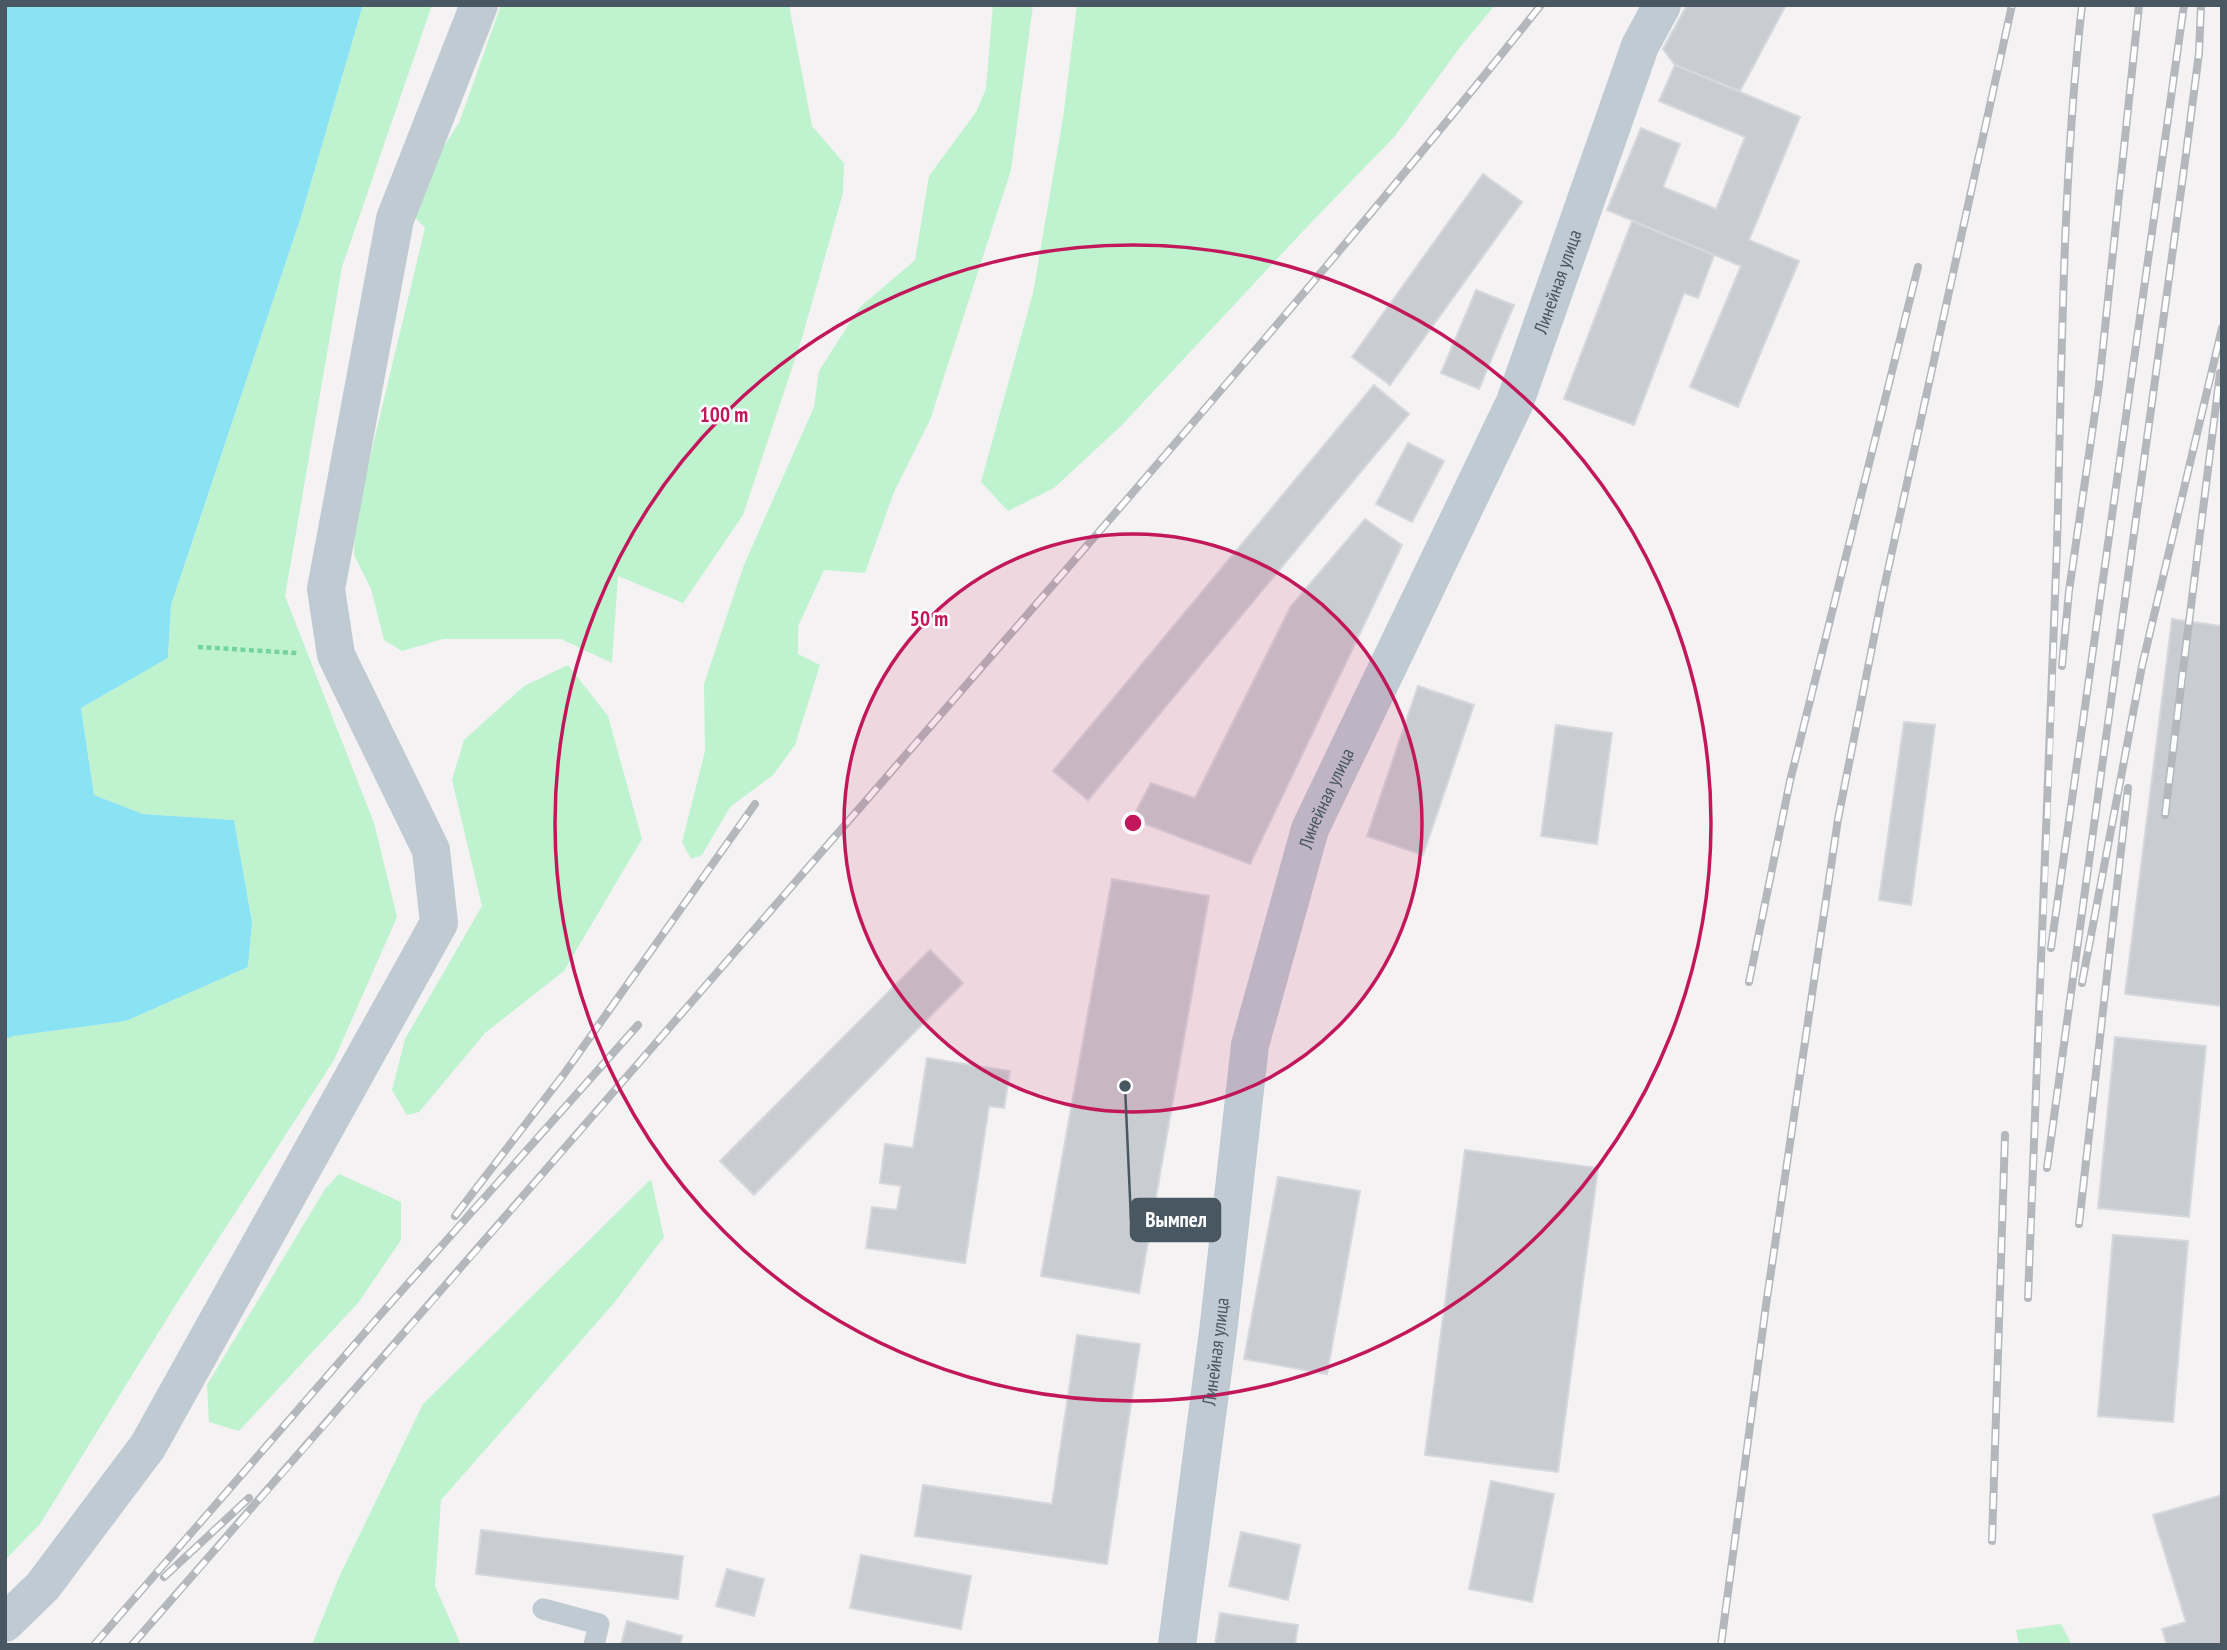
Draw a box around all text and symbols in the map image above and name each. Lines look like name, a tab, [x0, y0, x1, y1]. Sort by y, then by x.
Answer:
street label: Линейная улица	[1528, 226, 1587, 338]
text: 100 m	[700, 401, 748, 428]
text: 50 m	[910, 605, 948, 632]
street label: Линейная улица	[1293, 744, 1359, 852]
centre of rings	[1121, 811, 1145, 835]
callout: Вымпел	[1131, 1199, 1220, 1241]
text: Вымпел	[1145, 1206, 1207, 1233]
street label: Линейная улица	[1196, 1296, 1234, 1408]

